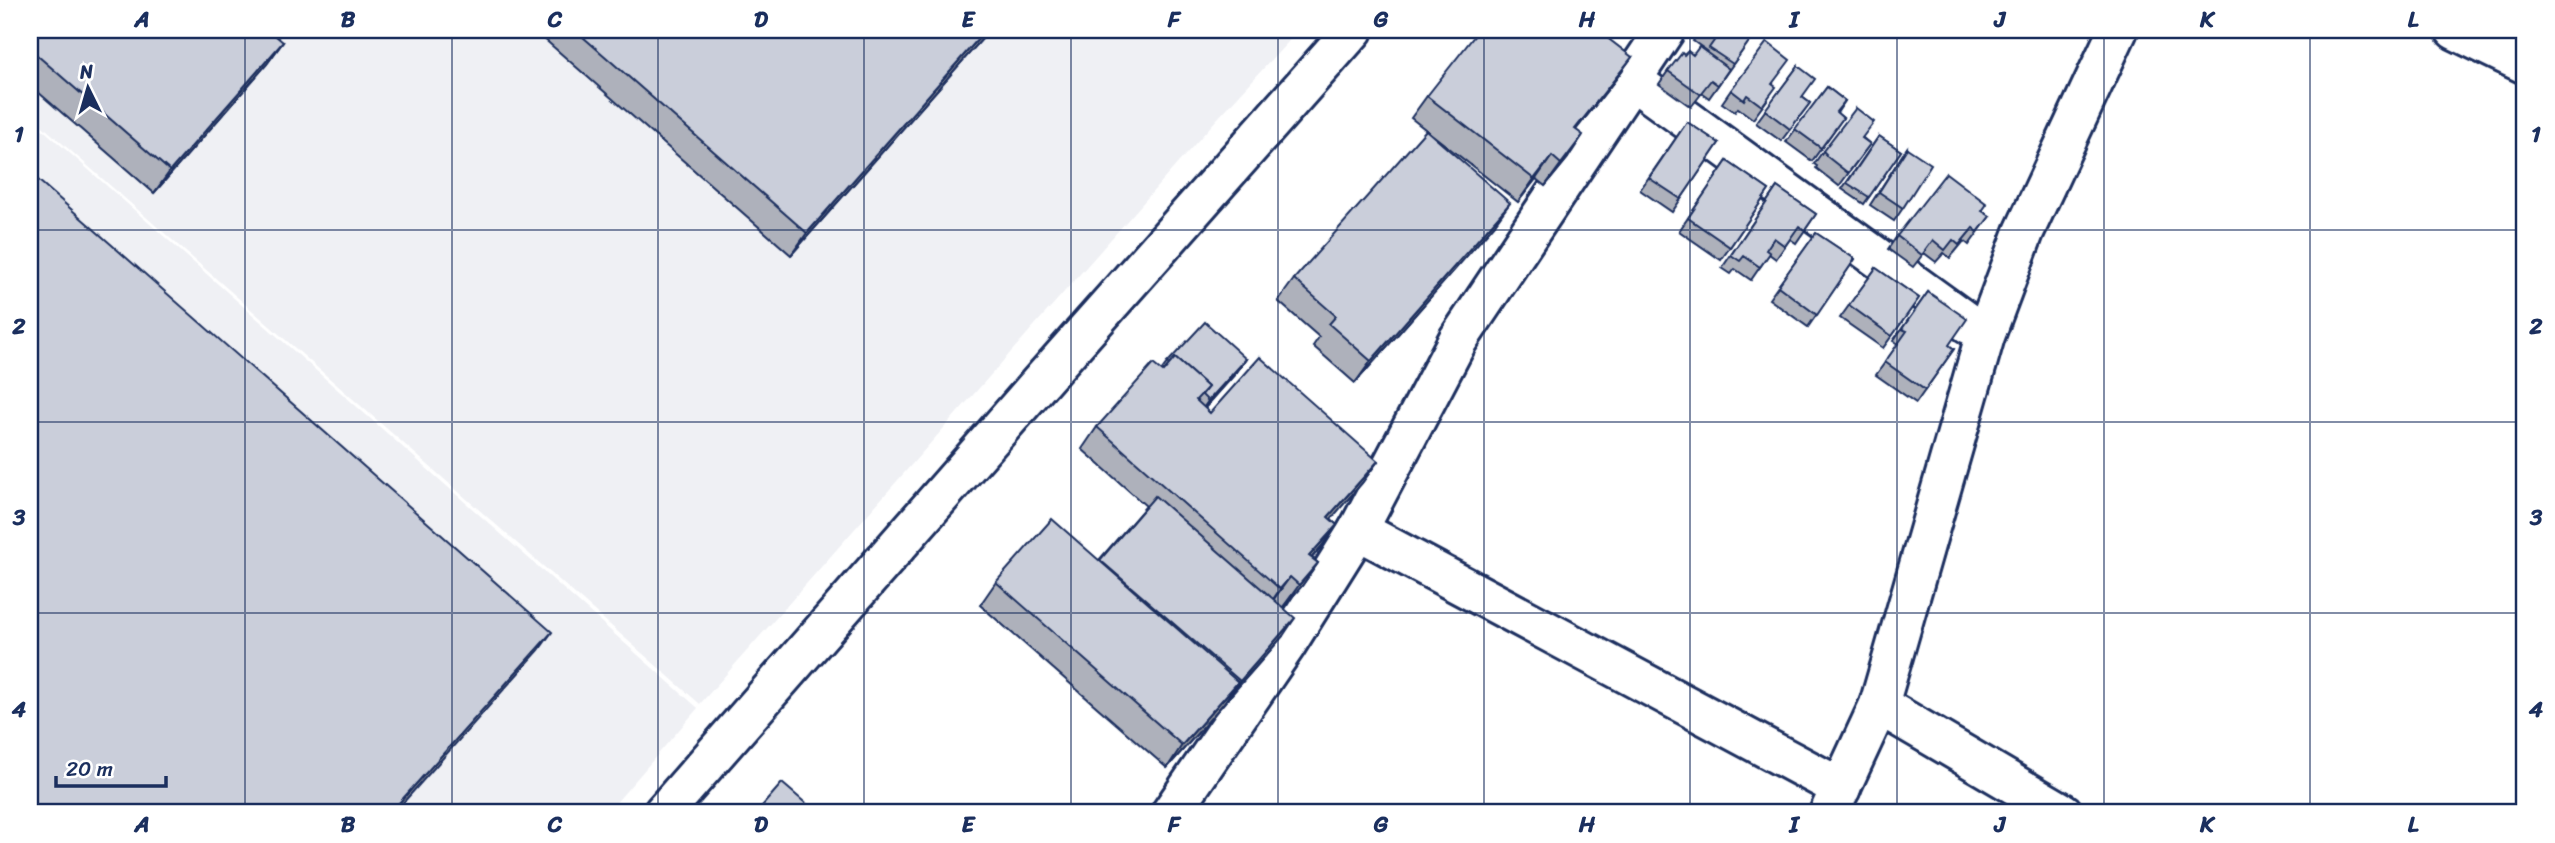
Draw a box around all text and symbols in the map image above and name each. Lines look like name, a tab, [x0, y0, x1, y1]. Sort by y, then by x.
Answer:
text: A	[133, 0, 150, 40]
text: B	[341, 0, 356, 40]
text: C	[547, 0, 563, 40]
text: D	[754, 0, 769, 40]
text: E	[962, 0, 977, 40]
text: F	[1167, 0, 1182, 40]
text: G	[1373, 0, 1389, 40]
text: H	[1578, 0, 1596, 40]
text: I	[1788, 0, 1800, 40]
text: J	[1993, 0, 2007, 40]
text: K	[2199, 0, 2216, 40]
text: L	[2408, 0, 2419, 40]
north arrow	[52, 52, 122, 122]
text: N	[78, 54, 95, 89]
text: 1	[14, 114, 24, 155]
text: 1	[2531, 114, 2541, 155]
text: 2	[11, 306, 26, 347]
text: 2	[2528, 306, 2543, 347]
text: 3	[12, 497, 26, 538]
text: 3	[2529, 497, 2543, 538]
text: 4	[11, 689, 27, 730]
text: 4	[2528, 689, 2544, 730]
scale bar	[56, 745, 166, 789]
text: 20 m	[66, 750, 113, 788]
text: A	[133, 804, 150, 843]
text: B	[341, 804, 356, 843]
text: C	[547, 804, 563, 843]
text: D	[754, 804, 769, 843]
text: E	[962, 804, 977, 843]
text: F	[1167, 804, 1182, 843]
text: G	[1373, 804, 1389, 843]
text: H	[1578, 804, 1596, 843]
text: I	[1788, 804, 1800, 843]
text: J	[1993, 804, 2007, 843]
text: K	[2199, 804, 2216, 843]
text: L	[2408, 804, 2419, 843]

